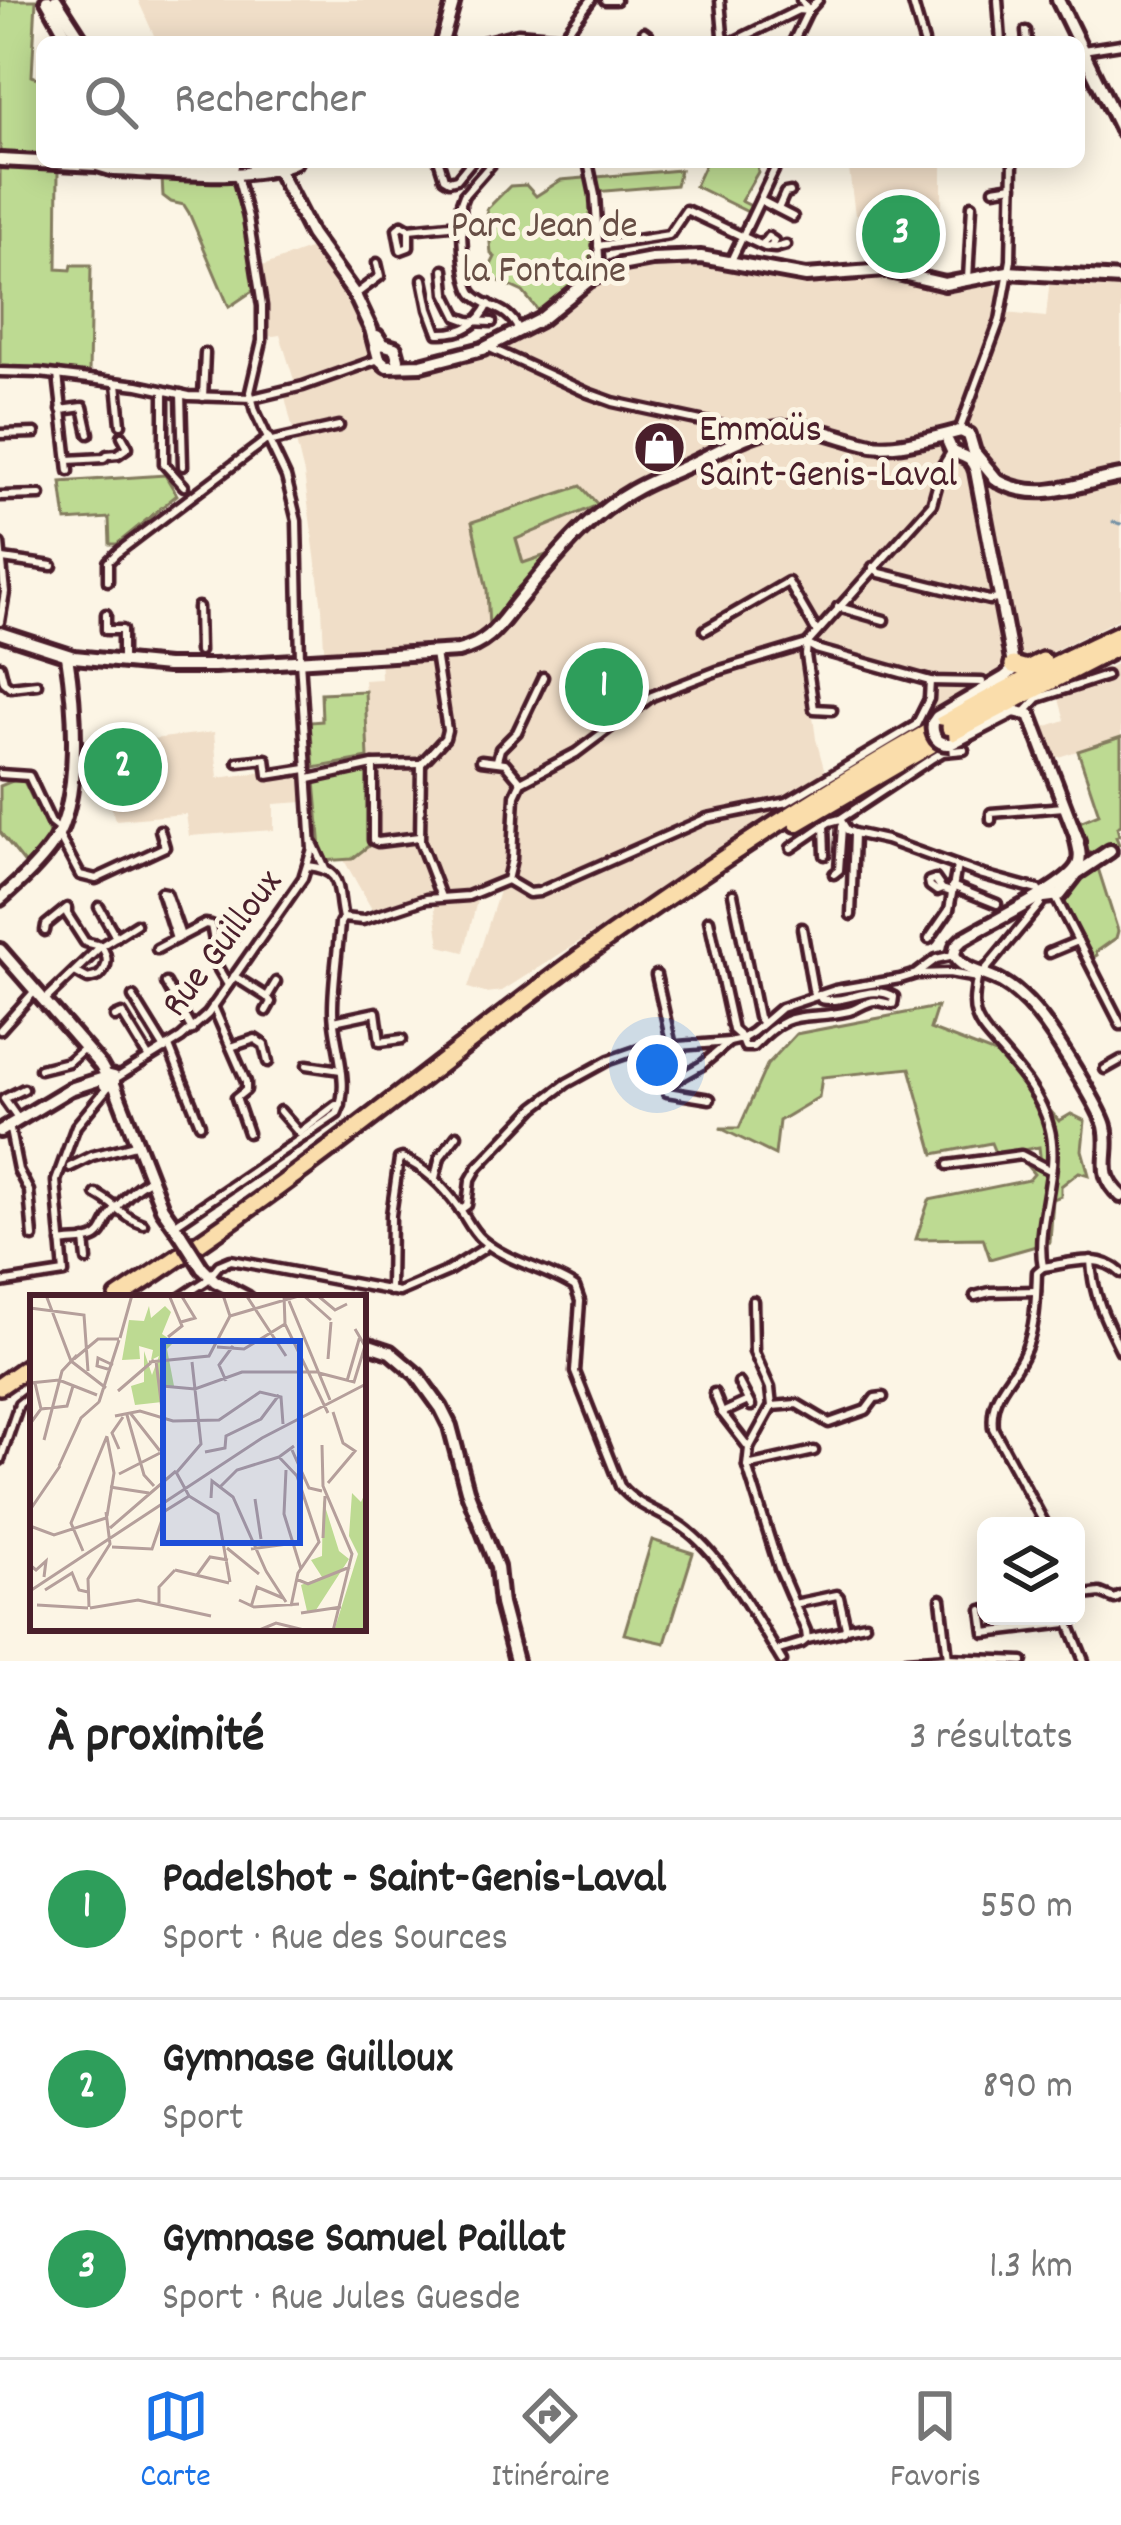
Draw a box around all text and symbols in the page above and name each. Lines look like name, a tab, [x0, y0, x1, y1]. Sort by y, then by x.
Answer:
search box	[36, 36, 1085, 168]
icon: search	[78, 69, 144, 135]
text: Rechercher	[174, 70, 366, 134]
pin: 3	[862, 189, 940, 279]
park label: Parc Jean de la Fontaine	[450, 201, 638, 301]
place label: Emmaüs Saint-Genis-Laval	[699, 405, 957, 505]
shop icon: Emmaüs Saint-Genis-Laval	[632, 420, 688, 476]
pin: 1	[565, 642, 643, 732]
pin: 2	[84, 722, 162, 812]
street label: Rue Guilloux	[150, 859, 298, 1030]
your location	[627, 1035, 687, 1095]
inset map	[30, 1295, 366, 1631]
map controls	[977, 1517, 1085, 1625]
button: layers	[977, 1517, 1085, 1625]
text: À proximité	[48, 1703, 265, 1775]
text: 3 résultats	[909, 1712, 1073, 1767]
text: PadelShot - Saint-Genis-Laval	[162, 1849, 666, 1913]
text: 1	[83, 1881, 91, 1936]
text: 550 m	[980, 1881, 1073, 1936]
text: Sport · Rue des Sources	[162, 1913, 508, 1968]
text: Gymnase Guilloux	[162, 2029, 453, 2093]
text: 2	[78, 2061, 96, 2116]
text: 890 m	[983, 2061, 1073, 2116]
text: Sport	[162, 2093, 243, 2148]
text: Gymnase Samuel Paillat	[162, 2209, 566, 2273]
text: 3	[78, 2241, 96, 2296]
text: 1.3 km	[989, 2241, 1073, 2296]
text: Sport · Rue Jules Guesde	[162, 2273, 520, 2328]
tab: Carte	[140, 2383, 211, 2502]
tab: Itinéraire	[491, 2383, 610, 2502]
tab: Favoris	[890, 2383, 981, 2502]

